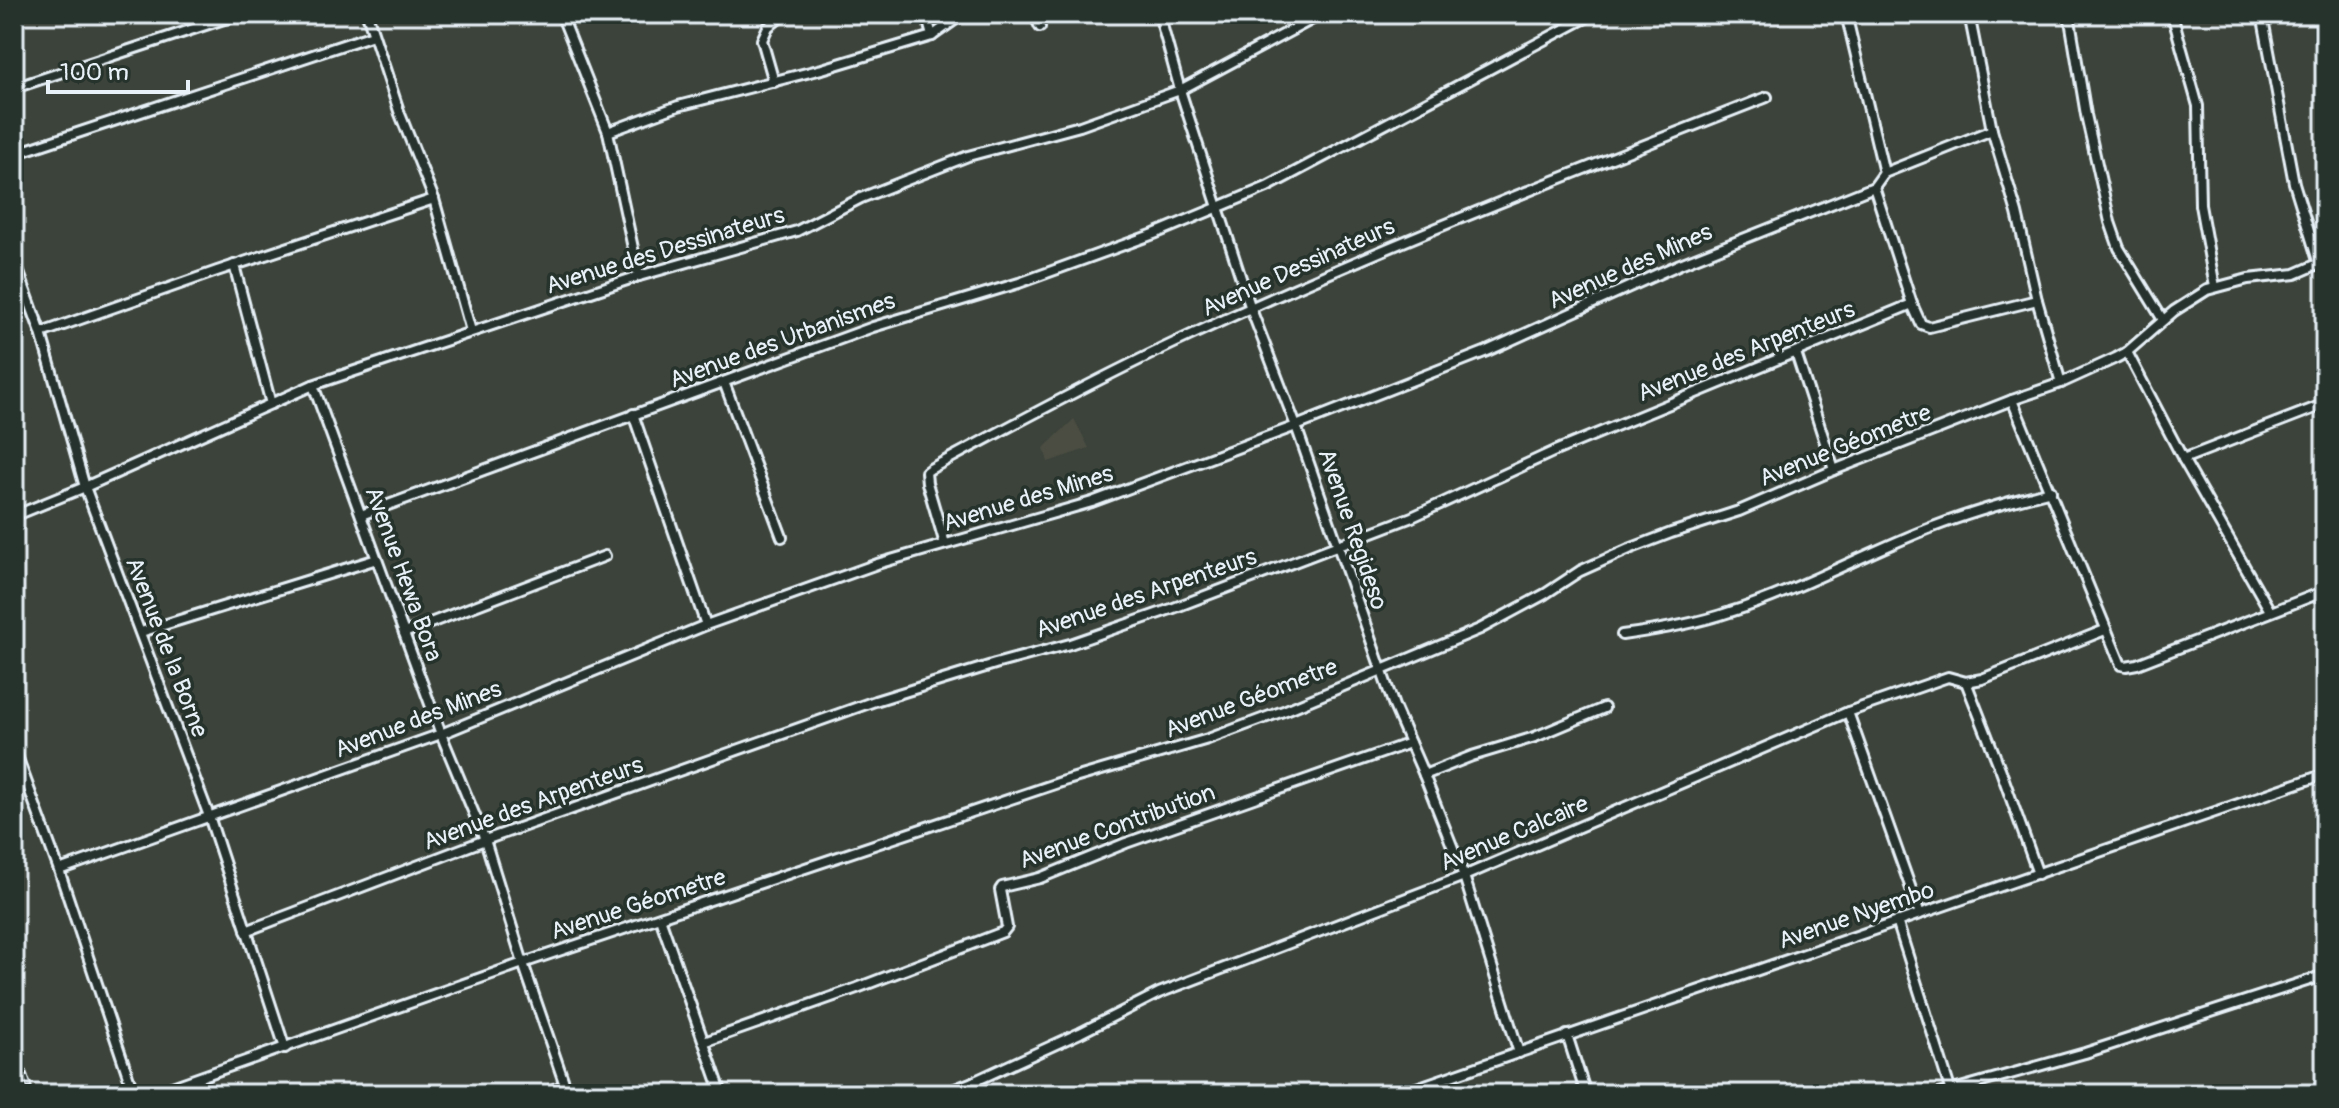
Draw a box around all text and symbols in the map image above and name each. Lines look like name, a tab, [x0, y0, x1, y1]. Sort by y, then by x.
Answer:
scale bar	[48, 44, 188, 94]
text: 100 m	[60, 58, 129, 87]
street label: Avenue des Dessinateurs	[542, 200, 788, 301]
street label: Avenue Dessinateurs	[1197, 212, 1399, 323]
street label: Avenue des Mines	[1544, 217, 1717, 316]
street label: Avenue des Urbanismes	[665, 286, 899, 395]
street label: Avenue des Arpenteurs	[1633, 295, 1859, 408]
street label: Avenue Géometre	[1755, 398, 1935, 493]
street label: Avenue Regideso	[1311, 445, 1394, 614]
street label: Avenue des Mines	[940, 459, 1117, 538]
street label: Avenue Hewa Bora	[358, 483, 449, 666]
street label: Avenue des Arpenteurs	[1032, 542, 1261, 645]
street label: Avenue de la Borne	[119, 553, 214, 741]
street label: Avenue Géometre	[1161, 652, 1342, 745]
street label: Avenue des Mines	[331, 674, 506, 765]
street label: Avenue des Arpenteurs	[419, 750, 647, 857]
street label: Avenue Contribution	[1015, 778, 1219, 875]
street label: Avenue Calcaire	[1436, 789, 1593, 878]
street label: Avenue Géometre	[547, 862, 730, 946]
street label: Avenue Nyembo	[1774, 875, 1938, 956]

